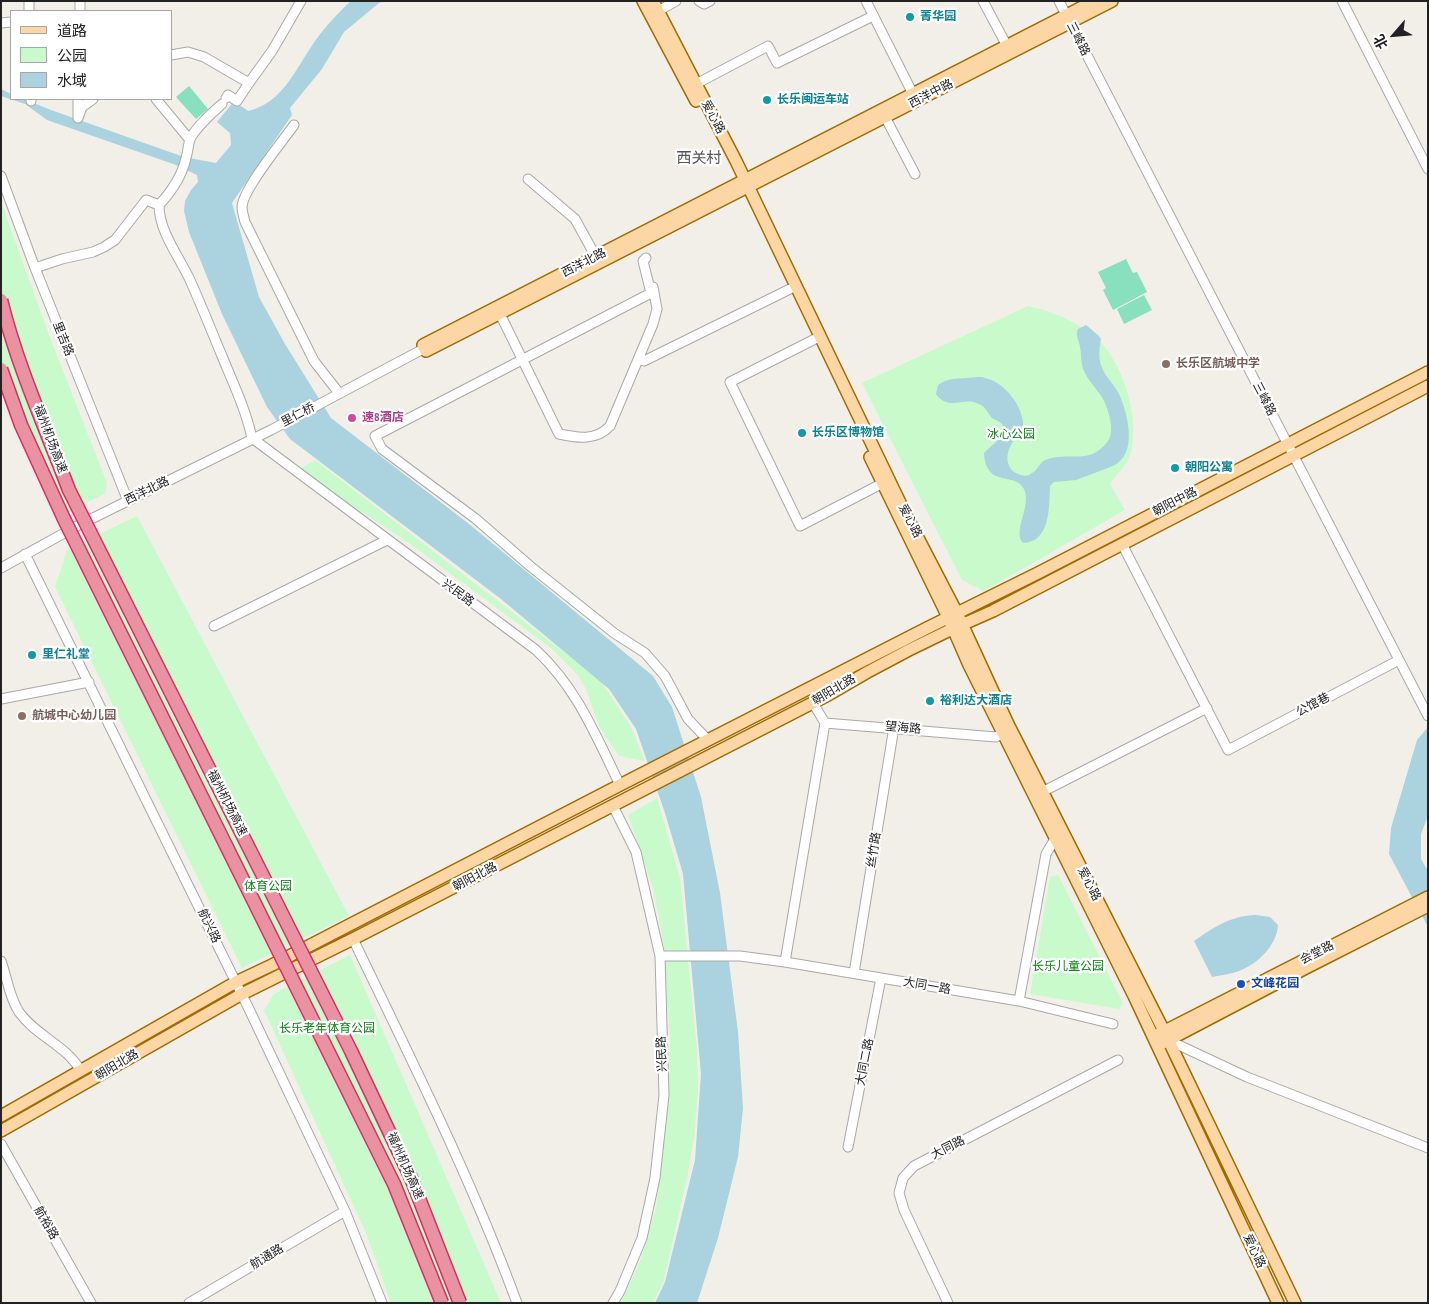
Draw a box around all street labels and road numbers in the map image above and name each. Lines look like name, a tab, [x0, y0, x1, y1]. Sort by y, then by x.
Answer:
street label: 三峰路	[1063, 20, 1093, 58]
street label: 西洋中路	[906, 77, 956, 111]
street label: 爱心路	[698, 98, 728, 136]
street label: 西洋北路	[559, 246, 609, 280]
street label: 里吉路	[50, 320, 76, 358]
street label: 三峰路	[1249, 380, 1279, 418]
street label: 里仁桥	[279, 400, 317, 430]
street label: 福州机场高速	[30, 403, 70, 475]
street label: 西洋北路	[122, 474, 172, 508]
street label: 朝阳中路	[1150, 485, 1200, 519]
street label: 爱心路	[895, 502, 925, 540]
street label: 兴民路	[439, 576, 477, 610]
street label: 朝阳北路	[810, 672, 858, 708]
street label: 公馆巷	[1294, 690, 1332, 720]
street label: 望海路	[884, 719, 922, 737]
street label: 福州机场高速	[204, 768, 250, 838]
street label: 丝竹路	[864, 831, 884, 869]
street label: 朝阳北路	[450, 860, 500, 894]
street label: 爱心路	[1074, 865, 1104, 903]
street label: 航兴路	[195, 907, 223, 945]
street label: 会堂路	[1298, 938, 1336, 968]
street label: 大同一路	[902, 975, 952, 997]
street label: 兴民路	[654, 1036, 670, 1072]
street label: 大同二路	[853, 1037, 877, 1087]
street label: 朝阳北路	[93, 1047, 141, 1083]
street label: 福州机场高速	[384, 1130, 426, 1202]
street label: 大同路	[929, 1133, 967, 1163]
street label: 航裕路	[31, 1204, 61, 1242]
street label: 爱心路	[1240, 1232, 1268, 1270]
street label: 航通路	[248, 1242, 286, 1272]

